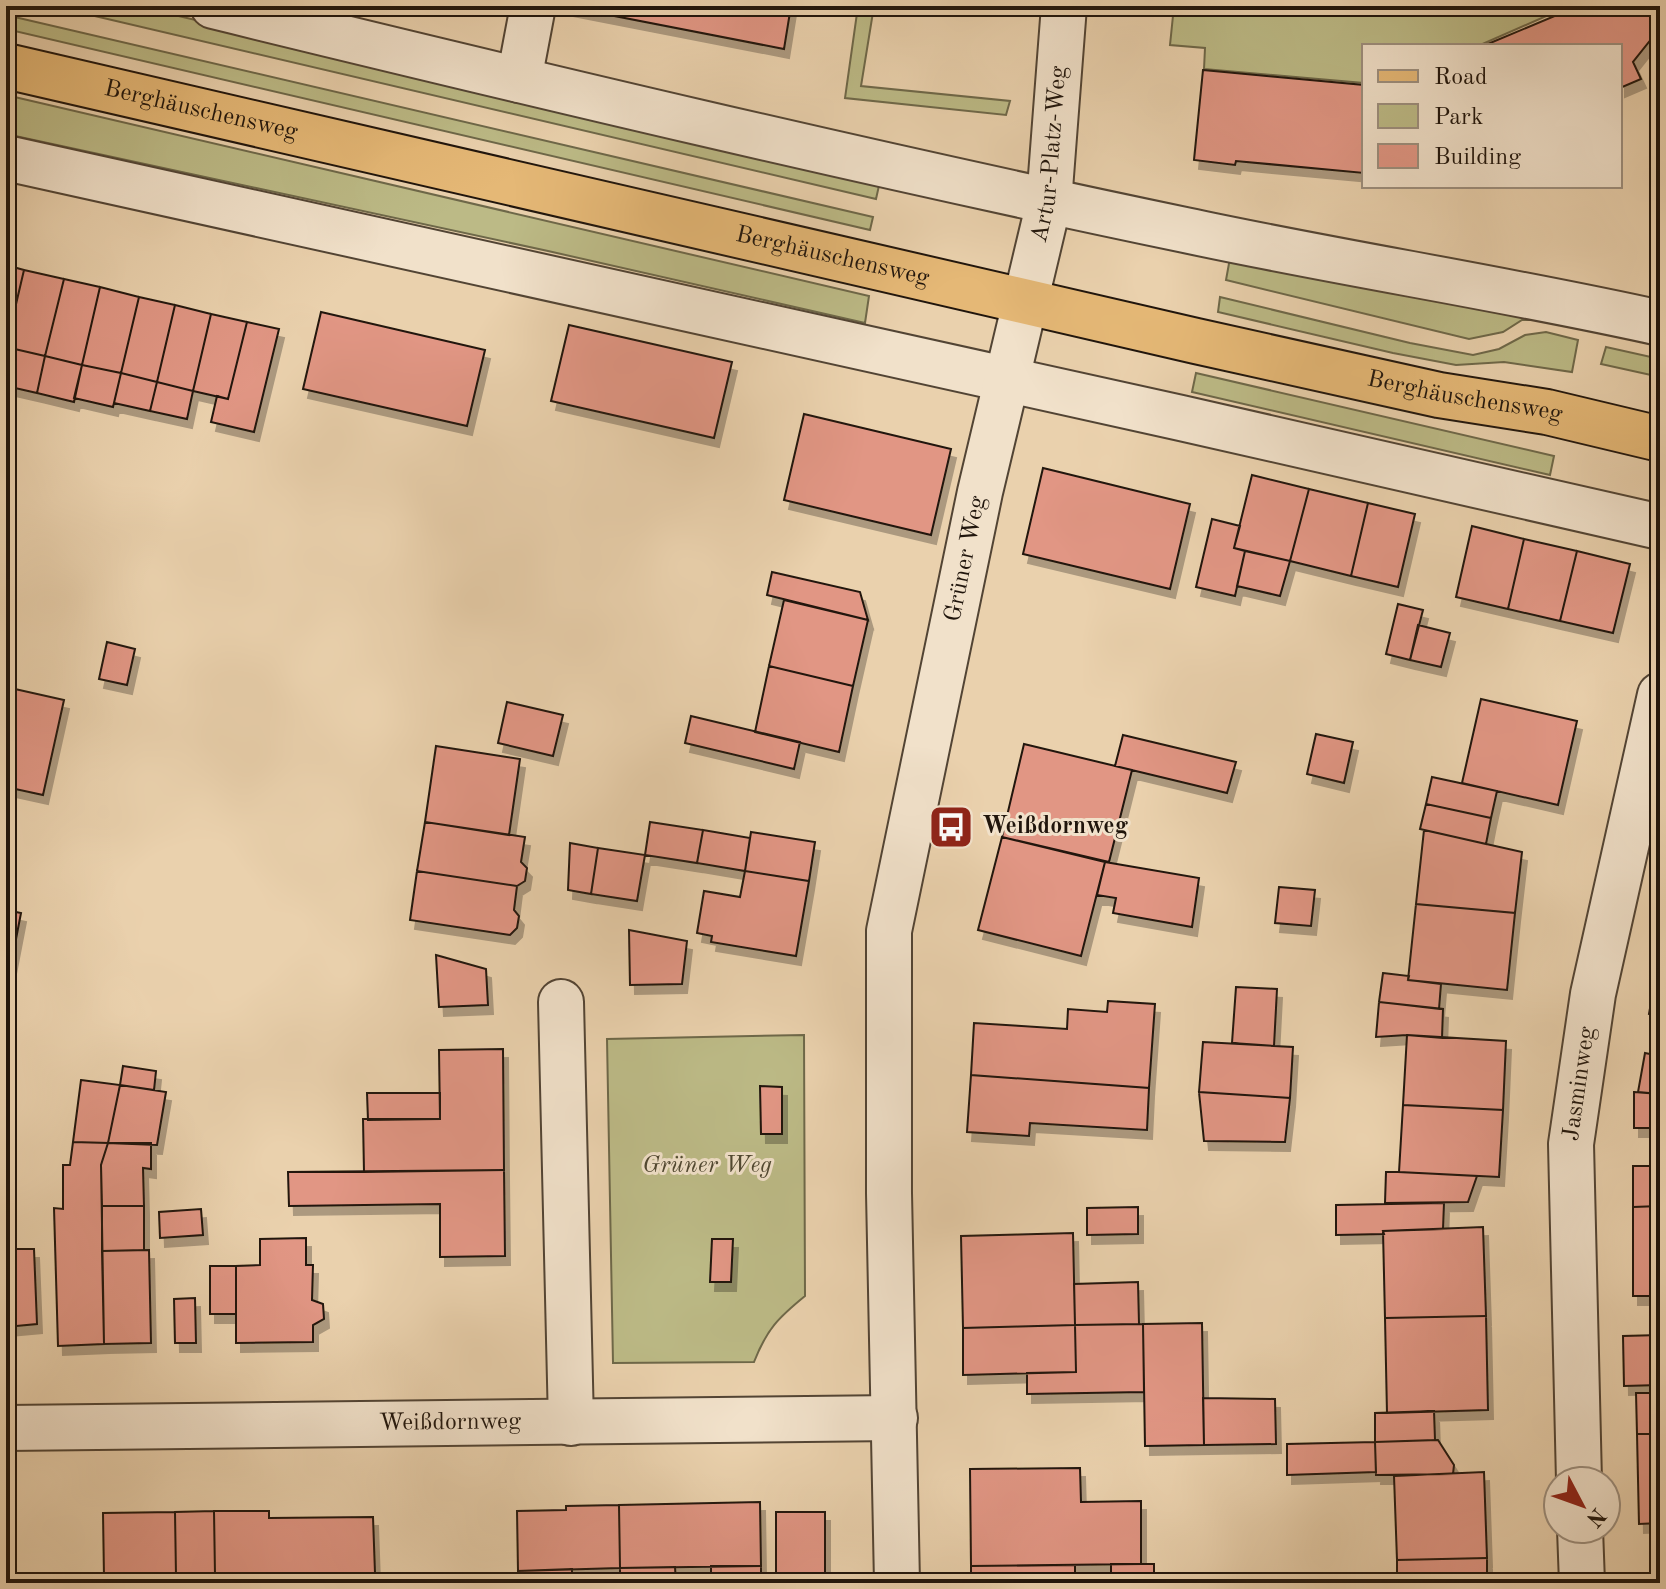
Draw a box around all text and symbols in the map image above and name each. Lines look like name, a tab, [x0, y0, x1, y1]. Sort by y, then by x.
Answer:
legend	[1362, 44, 1622, 188]
street label: Artur-Platz-Weg	[1028, 65, 1071, 245]
text: Road	[1434, 66, 1487, 90]
street label: Berghäuschensweg	[102, 77, 300, 145]
text: Park	[1434, 106, 1483, 130]
text: Building	[1434, 146, 1521, 170]
street label: Berghäuschensweg	[733, 223, 931, 291]
street label: Berghäuschensweg	[1365, 367, 1565, 427]
street label: Grüner Weg	[941, 494, 991, 624]
bus stop icon: Weißdornweg	[927, 803, 975, 851]
place label: Weißdornweg	[982, 815, 1129, 839]
street label: Jasminweg	[1560, 1025, 1600, 1143]
park label: Grüner Weg	[642, 1154, 772, 1178]
street label: Weißdornweg	[379, 1410, 521, 1436]
north arrow	[1542, 1465, 1622, 1545]
text: N	[1582, 1503, 1609, 1531]

